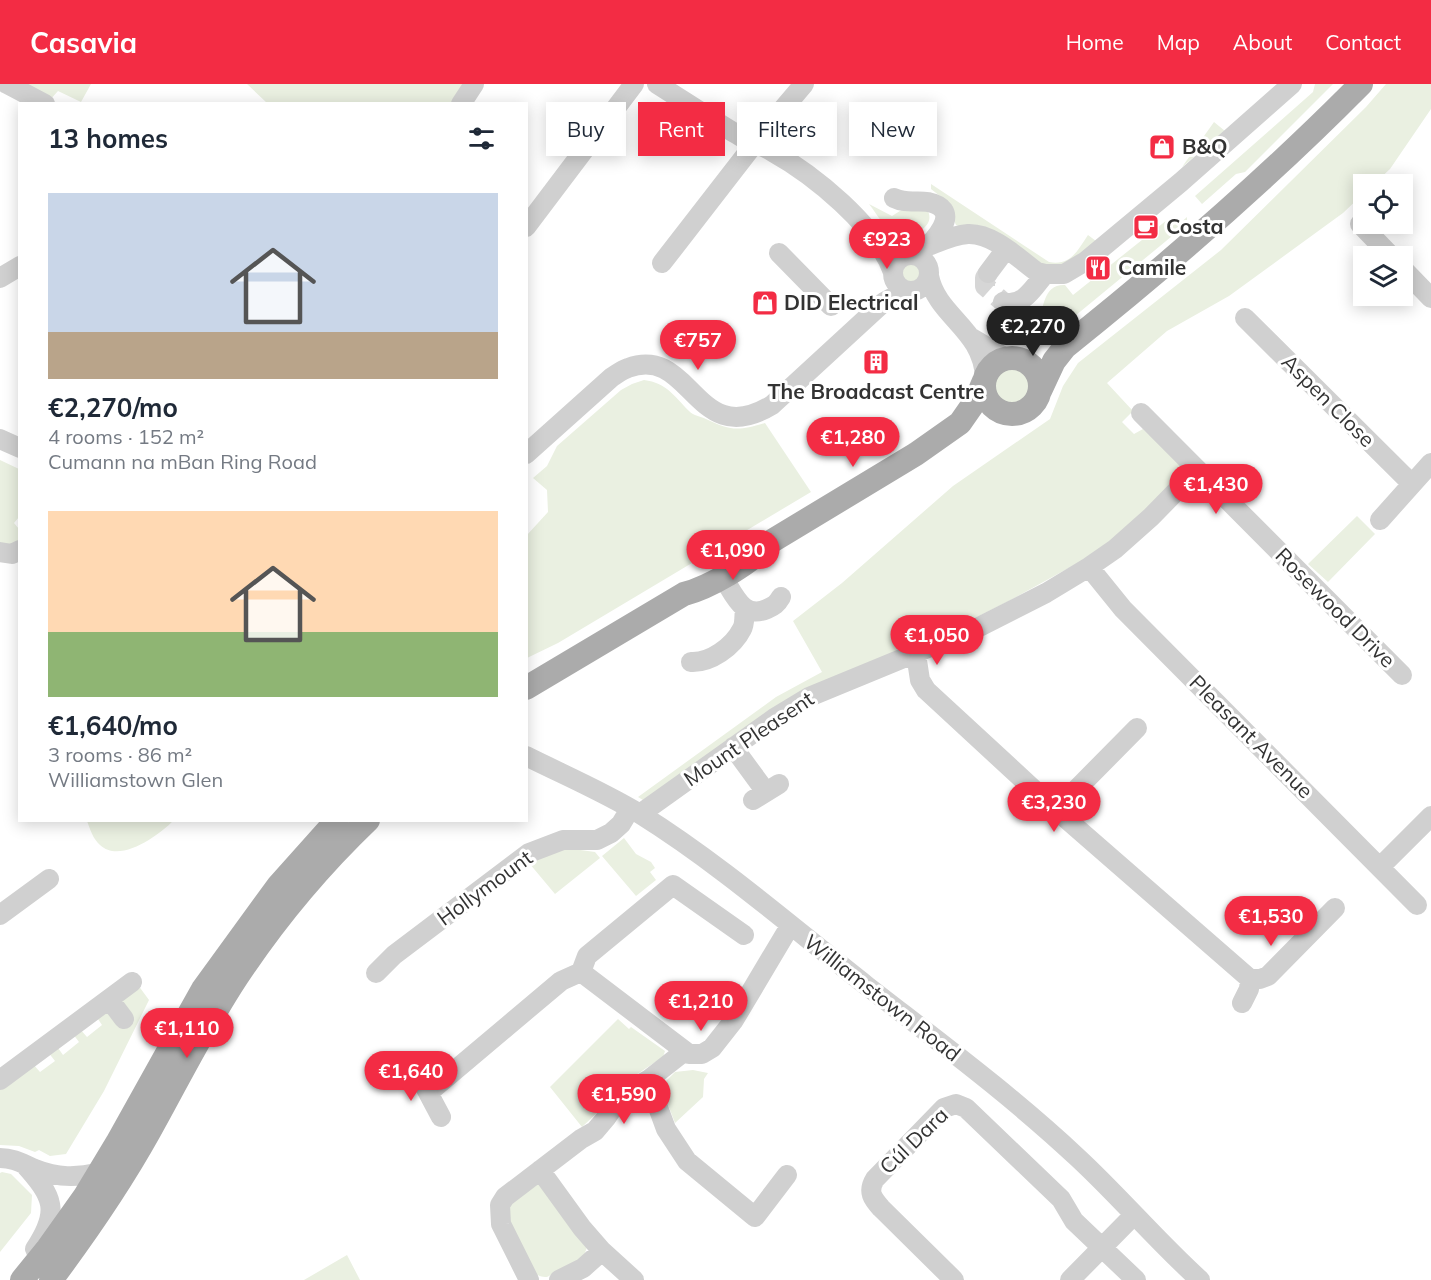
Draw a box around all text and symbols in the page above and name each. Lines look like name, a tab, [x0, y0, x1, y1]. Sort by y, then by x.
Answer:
text: Casavia	[30, 25, 137, 60]
text: Home	[1066, 29, 1124, 55]
text: Map	[1157, 29, 1200, 55]
text: About	[1233, 29, 1292, 55]
text: Contact	[1325, 29, 1401, 55]
chip: Buy	[546, 102, 626, 156]
chip: Rent	[638, 102, 725, 156]
chip: Filters	[737, 102, 837, 156]
chip: New	[849, 102, 937, 156]
text: 13 homes	[48, 122, 168, 155]
icon: filters	[465, 122, 498, 155]
shop icon: B&Q	[1147, 132, 1177, 162]
place label: B&Q	[1182, 133, 1227, 159]
map controls	[1353, 174, 1413, 306]
button: locate	[1353, 174, 1413, 234]
cafe icon: Costa	[1131, 212, 1161, 242]
place label: Costa	[1166, 213, 1223, 239]
pin: €923	[851, 219, 923, 270]
text: €923	[863, 226, 911, 251]
icon: home	[219, 232, 327, 340]
button: layers	[1353, 246, 1413, 306]
restaurant icon: Camile	[1083, 253, 1113, 283]
place label: Camile	[1118, 254, 1186, 280]
shop icon: DID Electrical	[750, 288, 780, 318]
place label: DID Electrical	[784, 289, 919, 315]
pin: €2,270	[984, 306, 1082, 357]
text: €2,270	[1001, 313, 1065, 338]
pin: €757	[662, 320, 734, 371]
text: €757	[674, 327, 722, 352]
building icon: The Broadcast Centre	[861, 347, 891, 377]
street label: Aspen Close	[1277, 348, 1381, 452]
place label: The Broadcast Centre	[767, 378, 985, 404]
text: €2,270/mo	[48, 391, 178, 424]
pin: €1,280	[804, 417, 902, 468]
text: 4 rooms · 152 m²	[48, 424, 204, 449]
text: €1,280	[821, 424, 885, 449]
text: Cumann na mBan Ring Road	[48, 449, 317, 474]
pin: €1,430	[1167, 464, 1265, 515]
text: €1,430	[1184, 471, 1248, 496]
pin: €1,090	[684, 530, 782, 581]
text: €1,090	[701, 537, 765, 562]
street label: Rosewood Drive	[1270, 542, 1401, 673]
icon: home	[219, 550, 327, 658]
pin: €1,050	[888, 615, 986, 666]
text: €1,050	[905, 622, 969, 647]
street label: Pleasant Avenue	[1185, 669, 1319, 803]
street label: Mount Pleasent	[678, 685, 818, 791]
text: €1,640/mo	[48, 709, 178, 742]
text: 3 rooms · 86 m²	[48, 742, 192, 767]
text: Williamstown Glen	[48, 767, 223, 792]
pin: €3,230	[1005, 782, 1103, 833]
text: €3,230	[1022, 789, 1086, 814]
street label: Hollymount	[432, 844, 537, 930]
pin: €1,530	[1222, 896, 1320, 947]
text: €1,530	[1239, 903, 1303, 928]
street label: Williamstown Road	[799, 928, 966, 1066]
pin: €1,210	[652, 981, 750, 1032]
text: €1,210	[669, 988, 733, 1013]
pin: €1,110	[138, 1008, 236, 1059]
text: €1,110	[155, 1015, 219, 1040]
pin: €1,640	[362, 1051, 460, 1102]
text: €1,640	[379, 1058, 443, 1083]
pin: €1,590	[575, 1074, 673, 1125]
text: €1,590	[592, 1081, 656, 1106]
street label: Cúl Dara	[874, 1101, 953, 1179]

